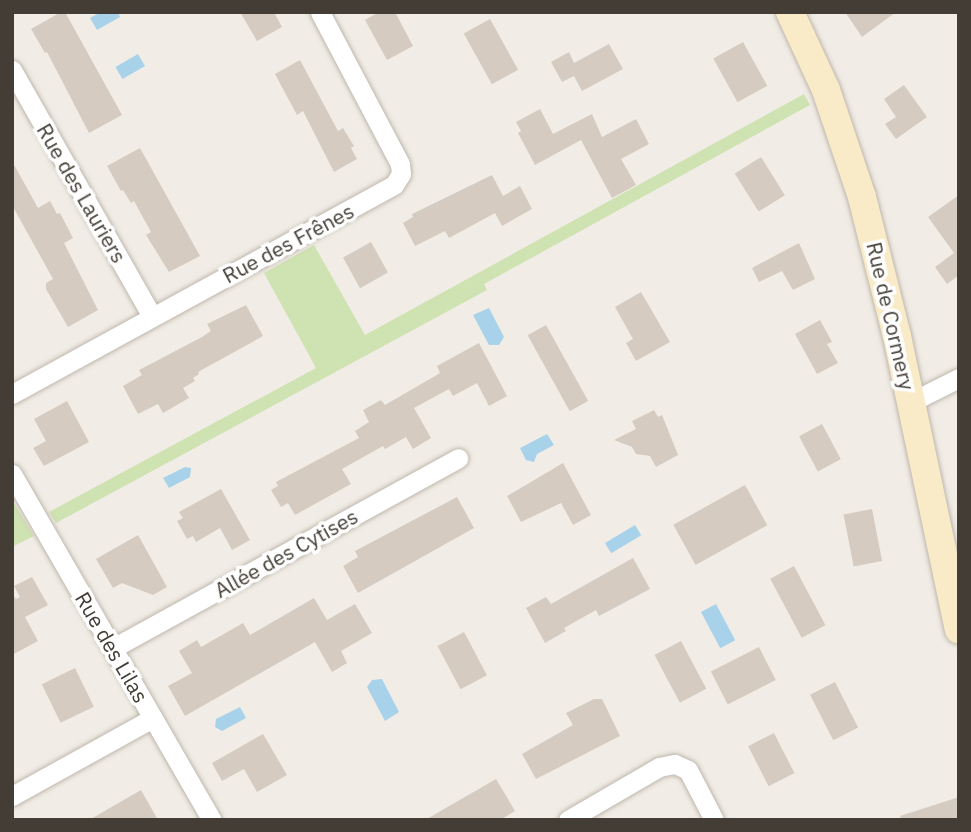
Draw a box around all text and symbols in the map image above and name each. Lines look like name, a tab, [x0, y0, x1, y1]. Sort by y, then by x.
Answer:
street label: Rue des Lauriers	[32, 119, 132, 267]
street label: Rue des Frênes	[218, 198, 358, 288]
street label: Rue de Cormery	[862, 239, 920, 393]
street label: Allée des Cytises	[210, 503, 362, 603]
street label: Rue des Lilas	[70, 587, 154, 707]

